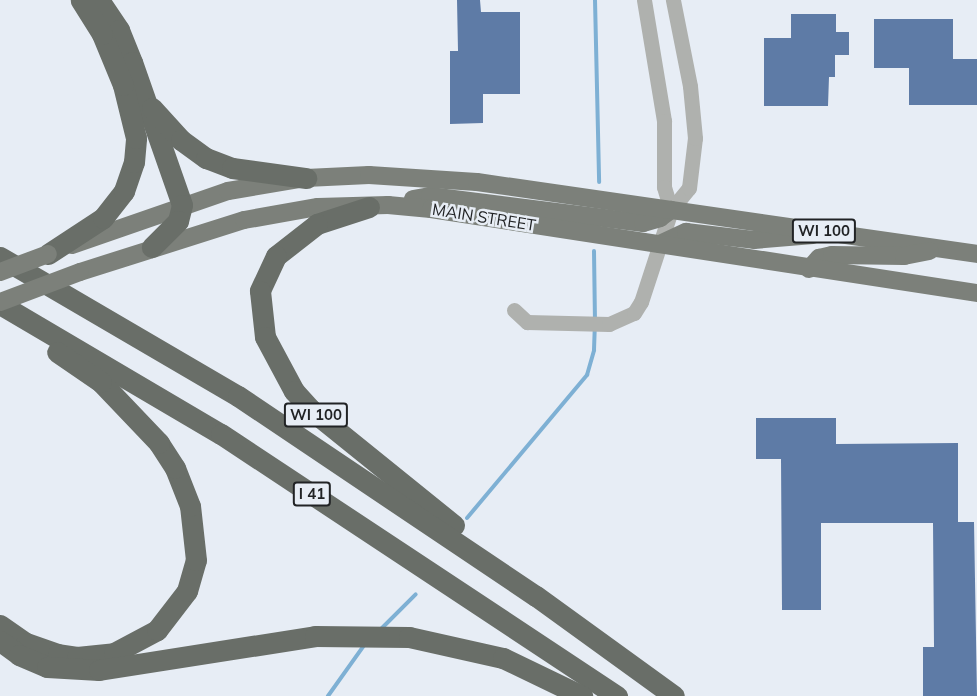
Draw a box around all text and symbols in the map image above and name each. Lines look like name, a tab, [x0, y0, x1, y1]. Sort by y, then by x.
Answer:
street label: MAIN STREET	[431, 199, 537, 235]
road number: WI 100	[791, 219, 857, 243]
road number: WI 100	[283, 403, 349, 427]
road number: I 41	[292, 482, 332, 506]

